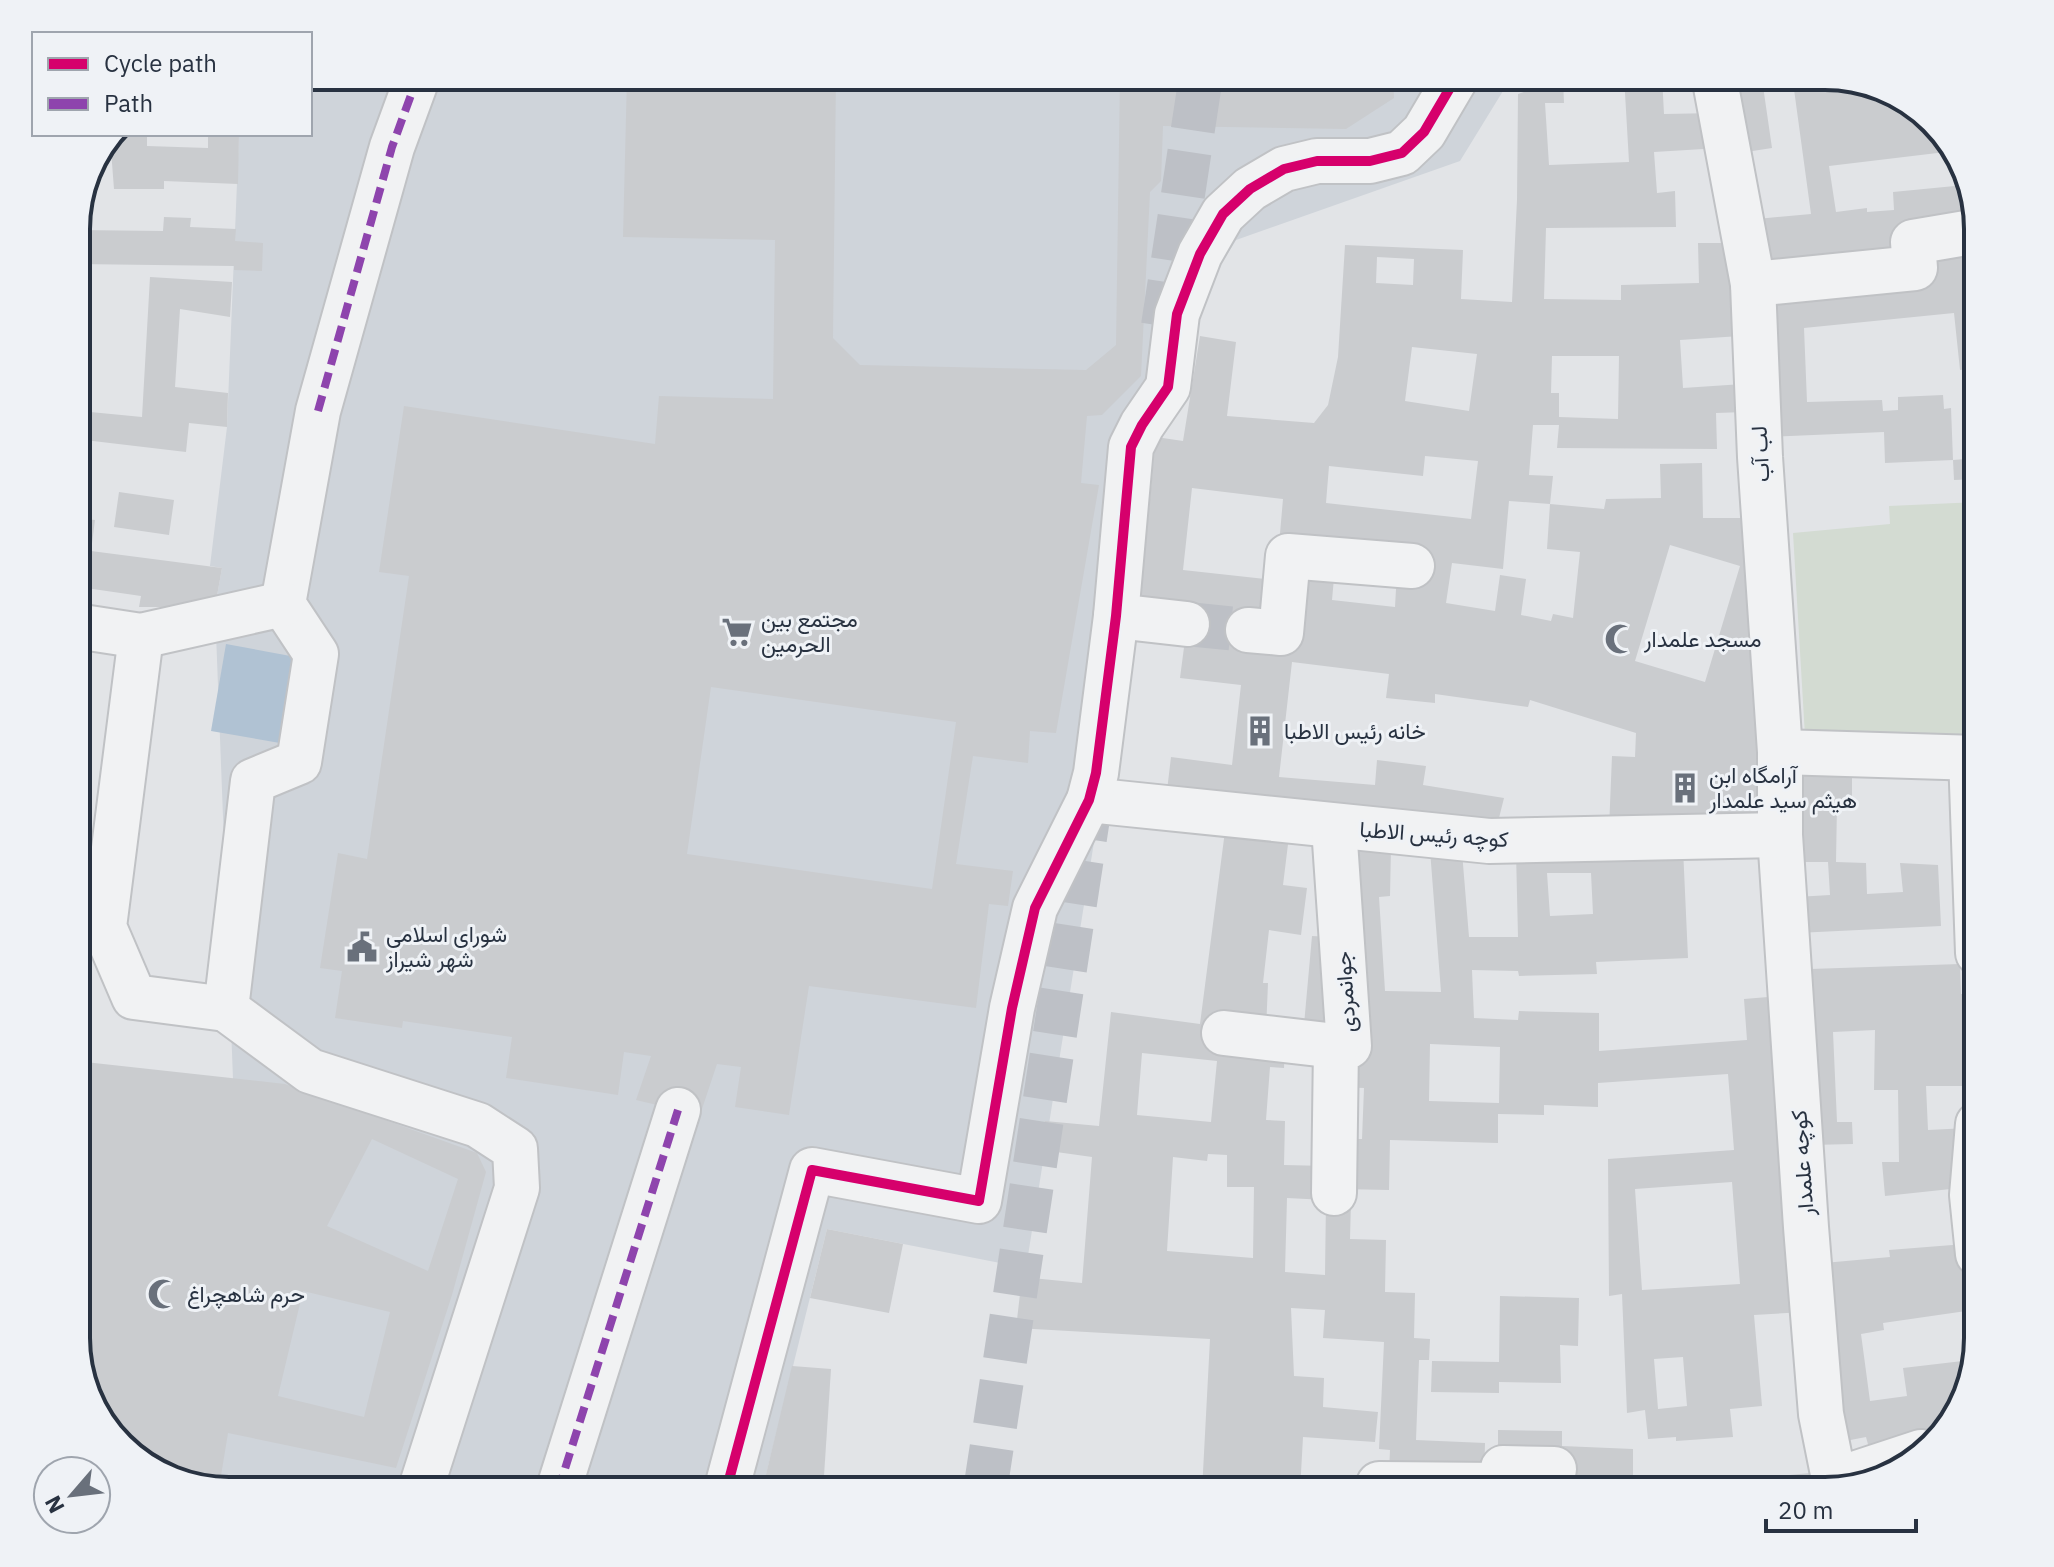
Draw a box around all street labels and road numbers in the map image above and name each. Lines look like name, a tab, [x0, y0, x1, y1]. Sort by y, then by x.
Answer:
street label: لب آب	[1744, 425, 1775, 483]
street label: کوچه رئیس الاطبا	[1358, 814, 1510, 854]
street label: جوانمردی	[1327, 950, 1362, 1034]
street label: کوچه علمدار	[1783, 1109, 1821, 1218]

